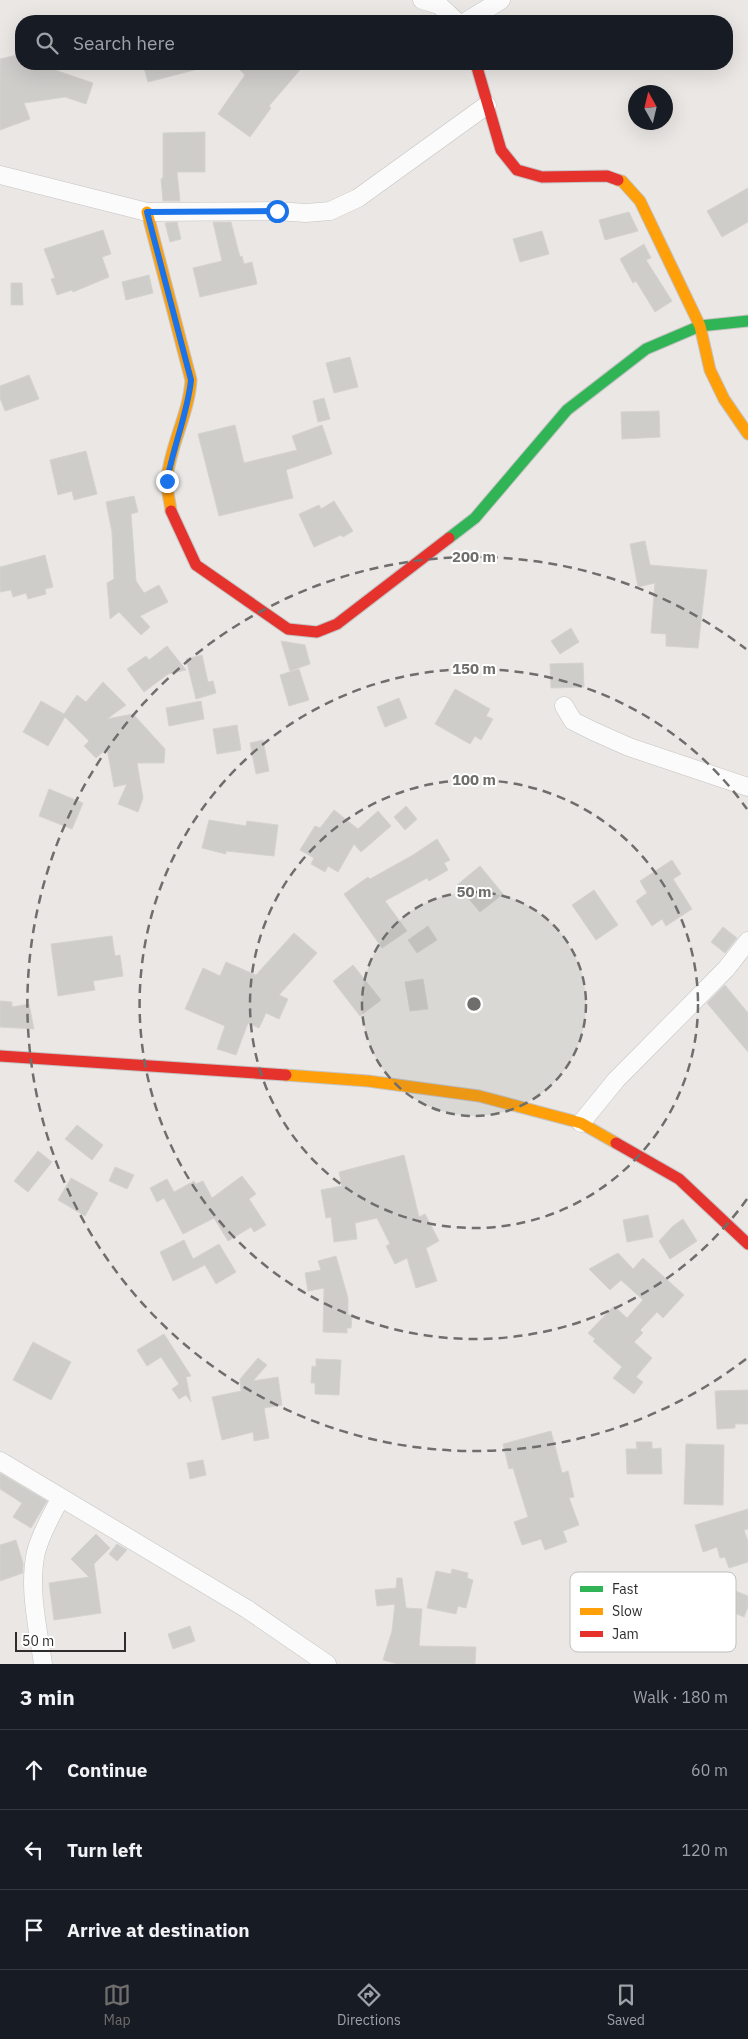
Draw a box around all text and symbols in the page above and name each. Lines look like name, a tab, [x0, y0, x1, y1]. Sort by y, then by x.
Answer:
search box	[15, 15, 733, 70]
icon: search	[33, 29, 61, 57]
text: Search here	[73, 31, 175, 55]
north arrow	[628, 85, 673, 130]
route start	[266, 200, 289, 223]
route end	[156, 470, 179, 493]
text: 200 m	[452, 547, 496, 566]
text: 150 m	[452, 659, 496, 678]
text: 100 m	[452, 770, 496, 789]
text: 50 m	[457, 882, 491, 901]
centre of rings	[465, 995, 483, 1013]
legend	[570, 1572, 736, 1652]
text: Fast	[612, 1580, 638, 1598]
text: Slow	[612, 1602, 643, 1620]
text: Jam	[612, 1625, 639, 1643]
scale bar	[15, 1629, 126, 1652]
text: 50 m	[22, 1632, 54, 1650]
text: 3 min	[20, 1683, 75, 1711]
text: Walk · 180 m	[633, 1687, 728, 1707]
icon: ahead	[20, 1756, 48, 1784]
text: Continue	[67, 1758, 147, 1782]
text: 60 m	[691, 1760, 728, 1780]
icon: left	[20, 1836, 48, 1864]
text: Turn left	[67, 1838, 143, 1862]
text: 120 m	[681, 1840, 728, 1860]
icon: arrive	[20, 1916, 48, 1944]
text: Arrive at destination	[67, 1918, 250, 1942]
tab: Map	[103, 1981, 131, 2029]
tab: Directions	[337, 1981, 401, 2029]
tab: Saved	[607, 1981, 645, 2029]

